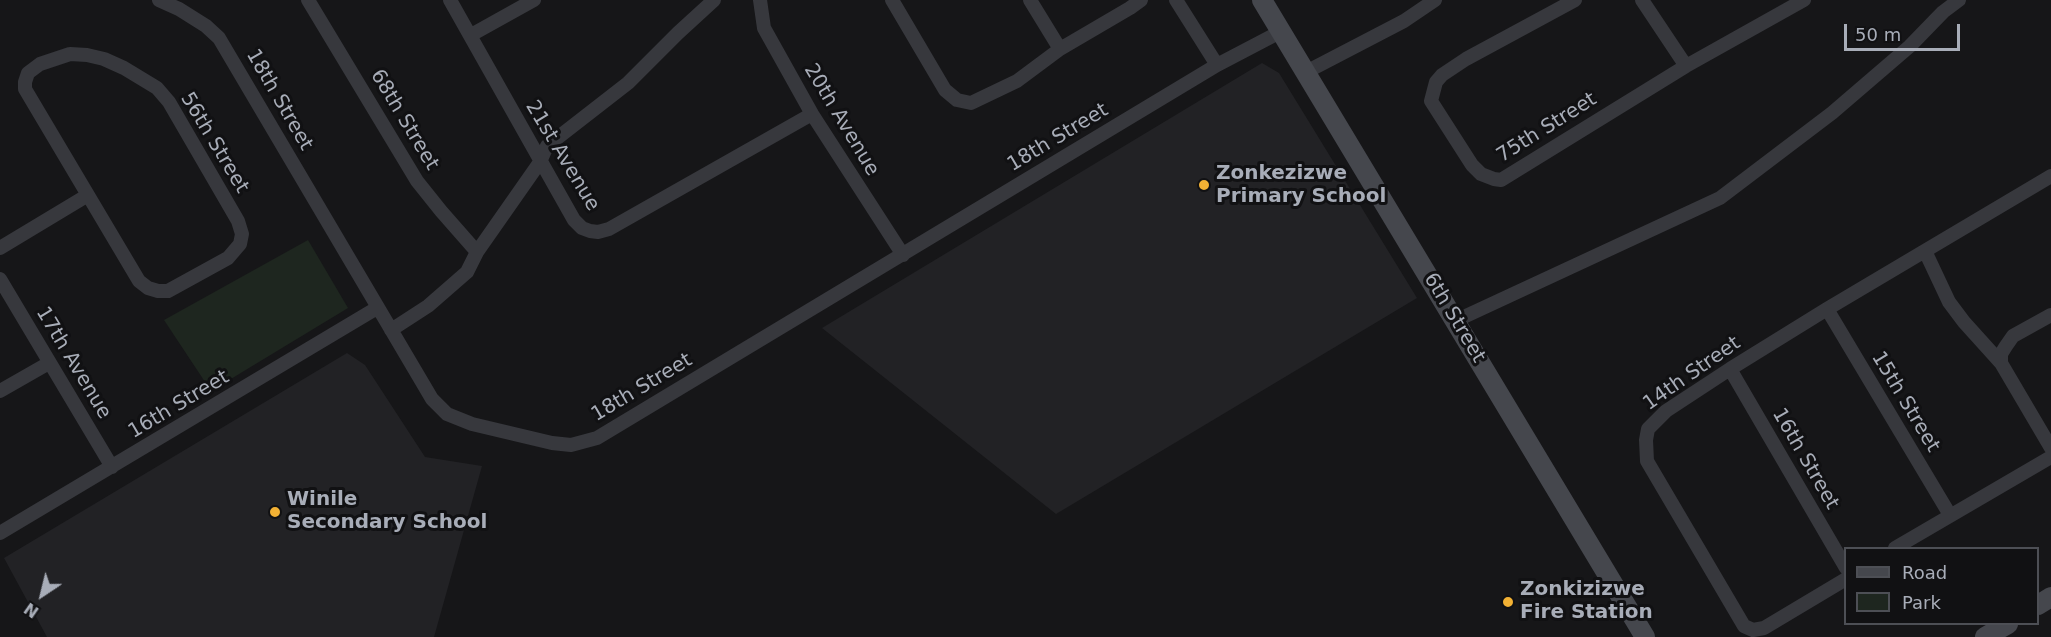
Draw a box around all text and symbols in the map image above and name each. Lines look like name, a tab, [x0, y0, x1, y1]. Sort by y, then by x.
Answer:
scale bar	[1847, 12, 1962, 50]
text: 50 m	[1855, 24, 1901, 45]
street label: 18th Street	[240, 45, 318, 155]
street label: 20th Avenue	[798, 60, 884, 180]
street label: 68th Street	[365, 65, 443, 175]
street label: 56th Street	[175, 88, 253, 198]
street label: 75th Street	[1493, 88, 1601, 168]
street label: 21st Avenue	[520, 97, 604, 215]
street label: 18th Street	[1003, 99, 1113, 177]
place label: Zonkezizwe Primary School	[1216, 162, 1386, 209]
marker: Zonkezizwe Primary School	[1197, 178, 1211, 192]
street label: 6th Street	[1418, 269, 1490, 367]
street label: 17th Avenue	[30, 303, 116, 423]
street label: 14th Street	[1639, 332, 1745, 416]
street label: 15th Street	[1866, 347, 1944, 457]
street label: 18th Street	[587, 349, 697, 427]
street label: 16th Street	[124, 366, 234, 444]
street label: 16th Street	[1766, 404, 1844, 514]
place label: Winile Secondary School	[287, 488, 487, 535]
marker: Winile Secondary School	[268, 505, 282, 519]
legend	[1844, 547, 2039, 625]
text: Road	[1902, 562, 1947, 583]
north arrow	[12, 565, 72, 625]
place label: Zonkizizwe Fire Station	[1520, 578, 1653, 625]
text: Park	[1902, 592, 1941, 613]
marker: Zonkizizwe Fire Station	[1501, 595, 1515, 609]
text: N	[20, 599, 42, 622]

